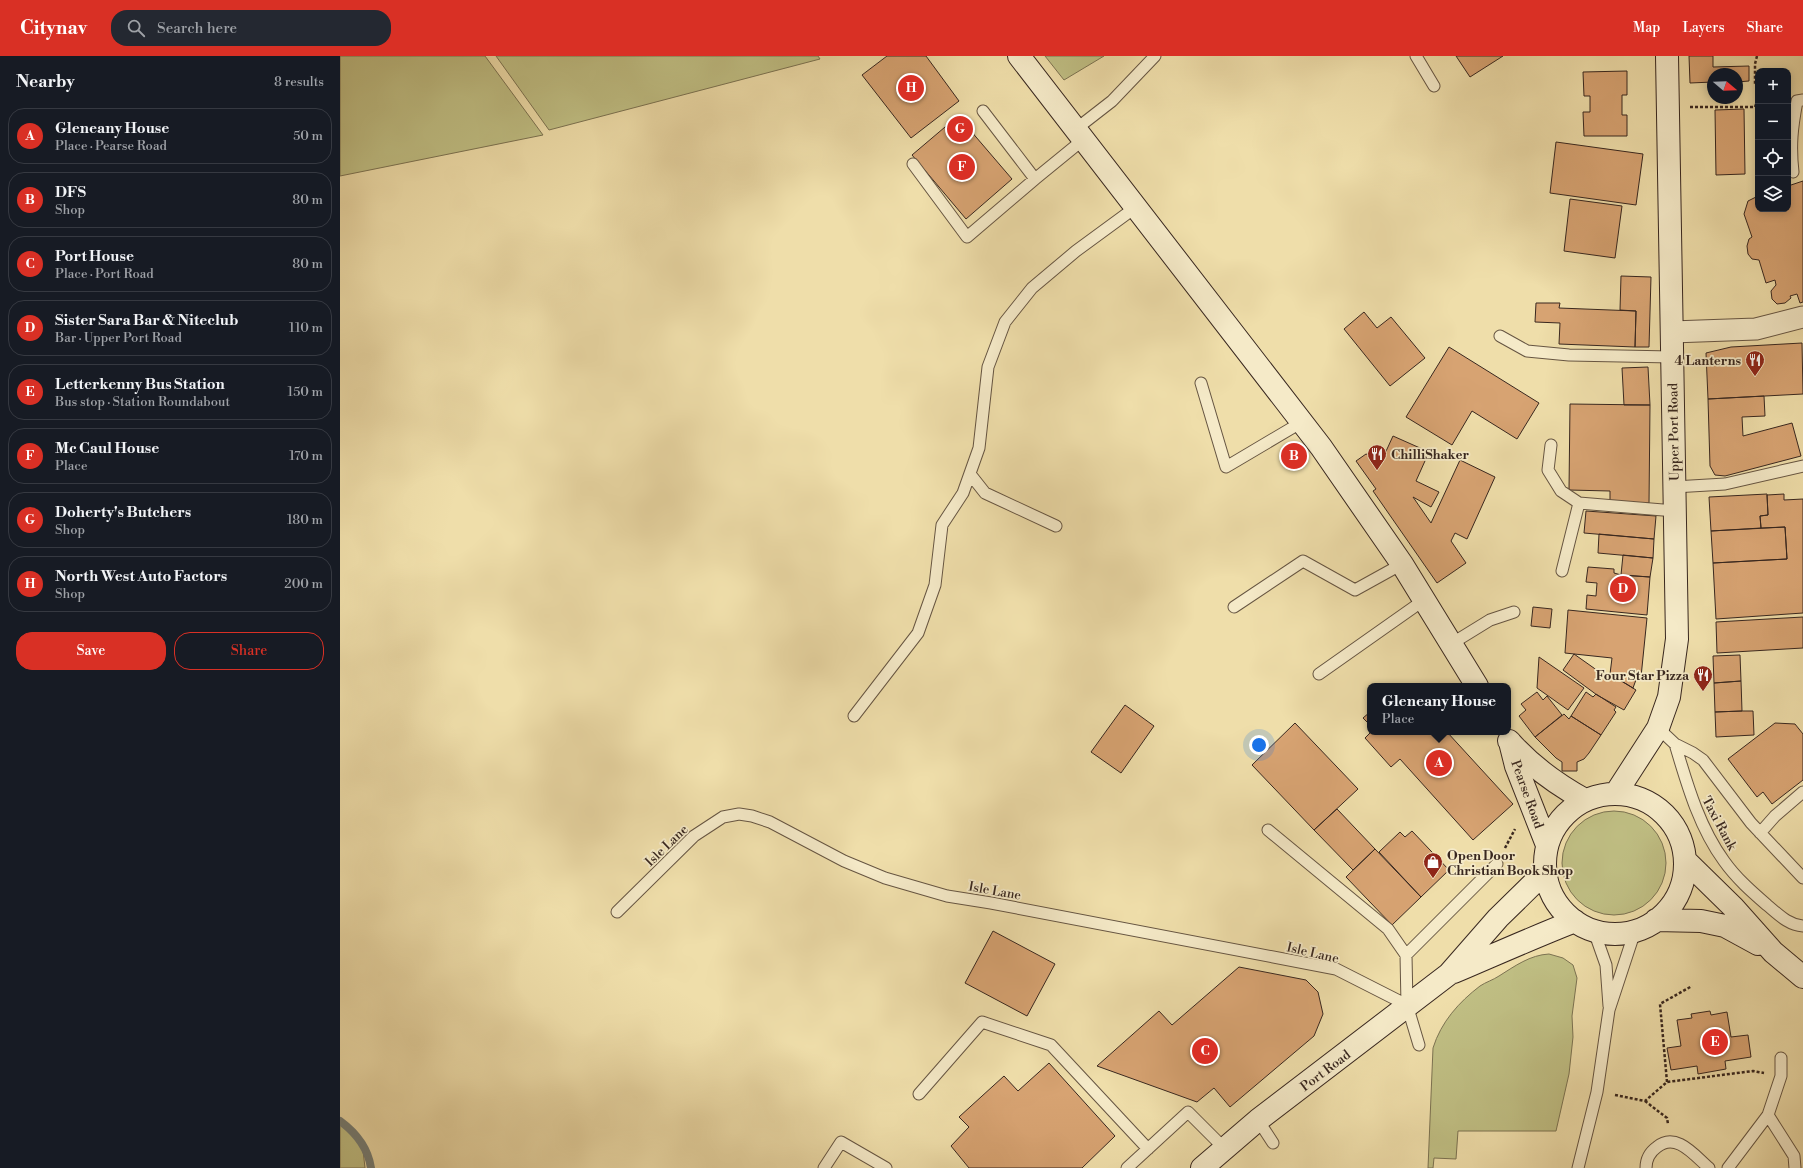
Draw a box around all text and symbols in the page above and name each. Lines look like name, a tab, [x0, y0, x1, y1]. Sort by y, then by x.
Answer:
search box	[111, 10, 391, 46]
text: Citynav	[20, 16, 87, 40]
icon: search	[125, 17, 147, 39]
text: Search here	[157, 19, 237, 38]
text: Map	[1633, 19, 1660, 37]
text: Layers	[1682, 19, 1725, 37]
text: Share	[1747, 19, 1783, 37]
north arrow	[1707, 68, 1743, 104]
map controls	[1755, 68, 1791, 212]
button: +	[1755, 68, 1791, 104]
text: Nearby	[16, 71, 75, 93]
pin: H	[898, 73, 924, 103]
text: 8 results	[274, 74, 324, 90]
button: −	[1755, 104, 1791, 140]
pin: G	[947, 114, 973, 144]
text: Gleneany House	[55, 119, 169, 138]
text: A	[25, 128, 35, 144]
text: 50 m	[293, 128, 323, 144]
text: Place · Pearse Road	[55, 138, 167, 154]
button: locate	[1755, 140, 1791, 176]
pin: F	[949, 152, 975, 182]
button: layers	[1755, 176, 1791, 212]
text: DFS	[55, 183, 86, 202]
text: B	[25, 192, 35, 208]
text: 80 m	[292, 192, 323, 208]
text: Shop	[55, 202, 85, 218]
text: Port House	[55, 247, 134, 266]
text: C	[25, 256, 35, 272]
text: 80 m	[292, 256, 323, 272]
text: Place · Port Road	[55, 266, 154, 282]
text: Sister Sara Bar & Niteclub	[55, 311, 239, 330]
text: D	[25, 320, 35, 336]
text: 110 m	[289, 320, 323, 336]
text: Bar · Upper Port Road	[55, 330, 182, 346]
restaurant icon: 4 Lanterns	[1744, 349, 1766, 377]
place label: 4 Lanterns	[1675, 353, 1741, 369]
text: Letterkenny Bus Station	[55, 375, 225, 394]
street label: Upper Port Road	[1665, 382, 1683, 481]
text: E	[25, 384, 35, 400]
text: 150 m	[288, 384, 323, 400]
text: Bus stop · Station Roundabout	[55, 394, 230, 410]
text: Mc Caul House	[55, 439, 159, 458]
pin: B	[1281, 441, 1307, 471]
restaurant icon: ChilliShaker	[1366, 443, 1388, 471]
place label: ChilliShaker	[1391, 447, 1469, 463]
text: F	[25, 448, 35, 464]
text: 170 m	[289, 448, 323, 464]
text: Place	[55, 458, 87, 474]
text: Doherty's Butchers	[55, 503, 191, 522]
text: G	[25, 512, 35, 528]
text: 180 m	[287, 512, 323, 528]
text: Shop	[55, 522, 85, 538]
text: North West Auto Factors	[55, 567, 227, 586]
pin: D	[1610, 574, 1636, 604]
text: H	[25, 576, 35, 592]
text: 200 m	[284, 576, 323, 592]
text: Shop	[55, 586, 85, 602]
button: Save	[16, 632, 166, 670]
button: Share	[174, 632, 324, 670]
restaurant icon: Four Star Pizza	[1692, 664, 1714, 692]
place label: Four Star Pizza	[1596, 668, 1690, 684]
popup	[1367, 683, 1511, 735]
text: Gleneany House	[1382, 692, 1496, 711]
text: Place	[1382, 711, 1414, 727]
your location	[1249, 735, 1269, 755]
pin: A	[1426, 748, 1452, 778]
street label: Pearse Road	[1507, 758, 1547, 831]
street label: Taxi Rank	[1698, 794, 1741, 854]
street label: Isle Lane	[642, 821, 692, 870]
place label: Open Door Christian Book Shop	[1447, 848, 1573, 879]
shop icon: Open Door Christian Book Shop	[1422, 851, 1444, 879]
street label: Isle Lane	[967, 878, 1023, 904]
street label: Isle Lane	[1285, 939, 1341, 967]
pin: E	[1702, 1027, 1728, 1057]
pin: C	[1192, 1036, 1218, 1066]
street label: Port Road	[1297, 1046, 1354, 1095]

